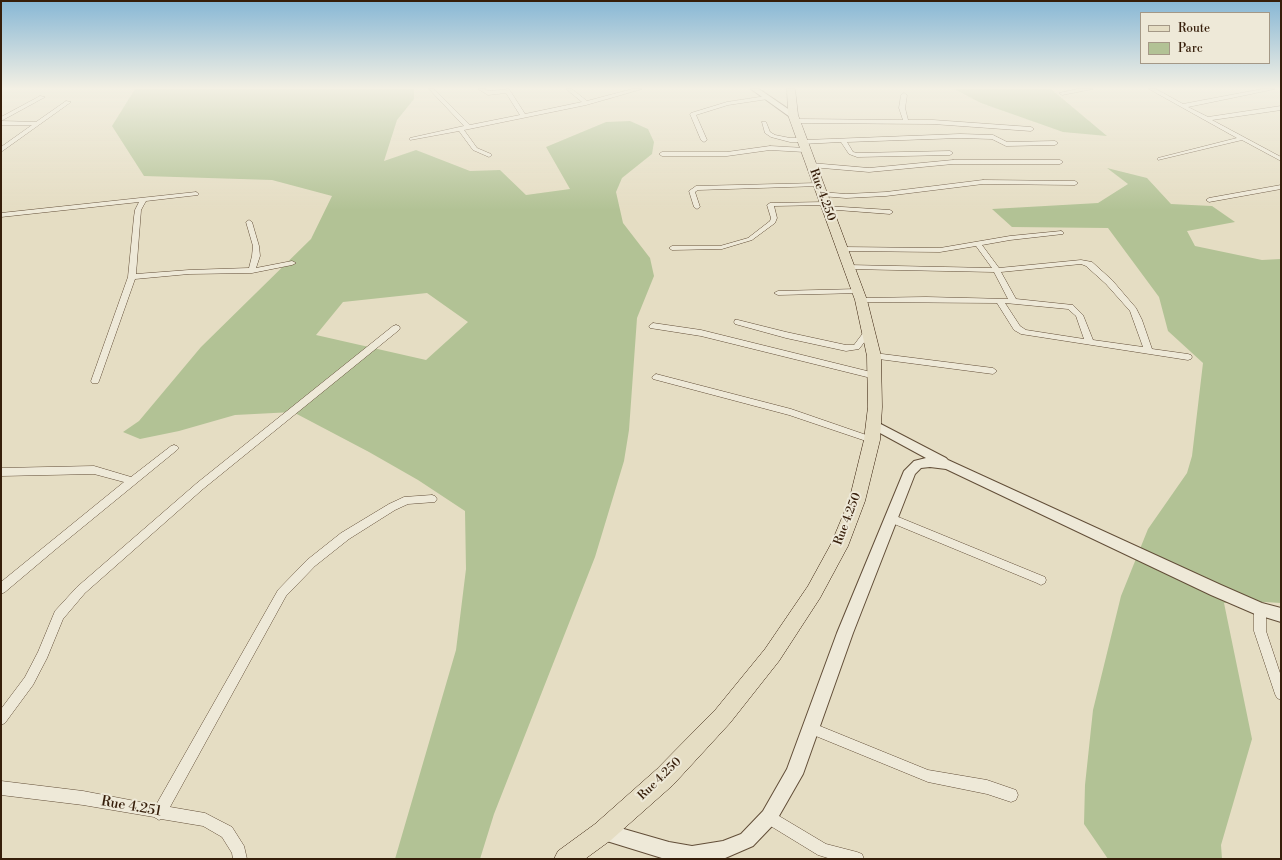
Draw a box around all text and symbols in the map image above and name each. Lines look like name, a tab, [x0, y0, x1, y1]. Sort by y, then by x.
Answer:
legend	[1140, 12, 1270, 64]
text: Route	[1178, 21, 1210, 36]
text: Parc	[1178, 41, 1203, 56]
street label: Rue 4.250	[806, 167, 838, 223]
street label: Rue 4.250	[831, 491, 865, 547]
street label: Rue 4.250	[635, 755, 685, 803]
street label: Rue 4.251	[100, 793, 162, 821]

